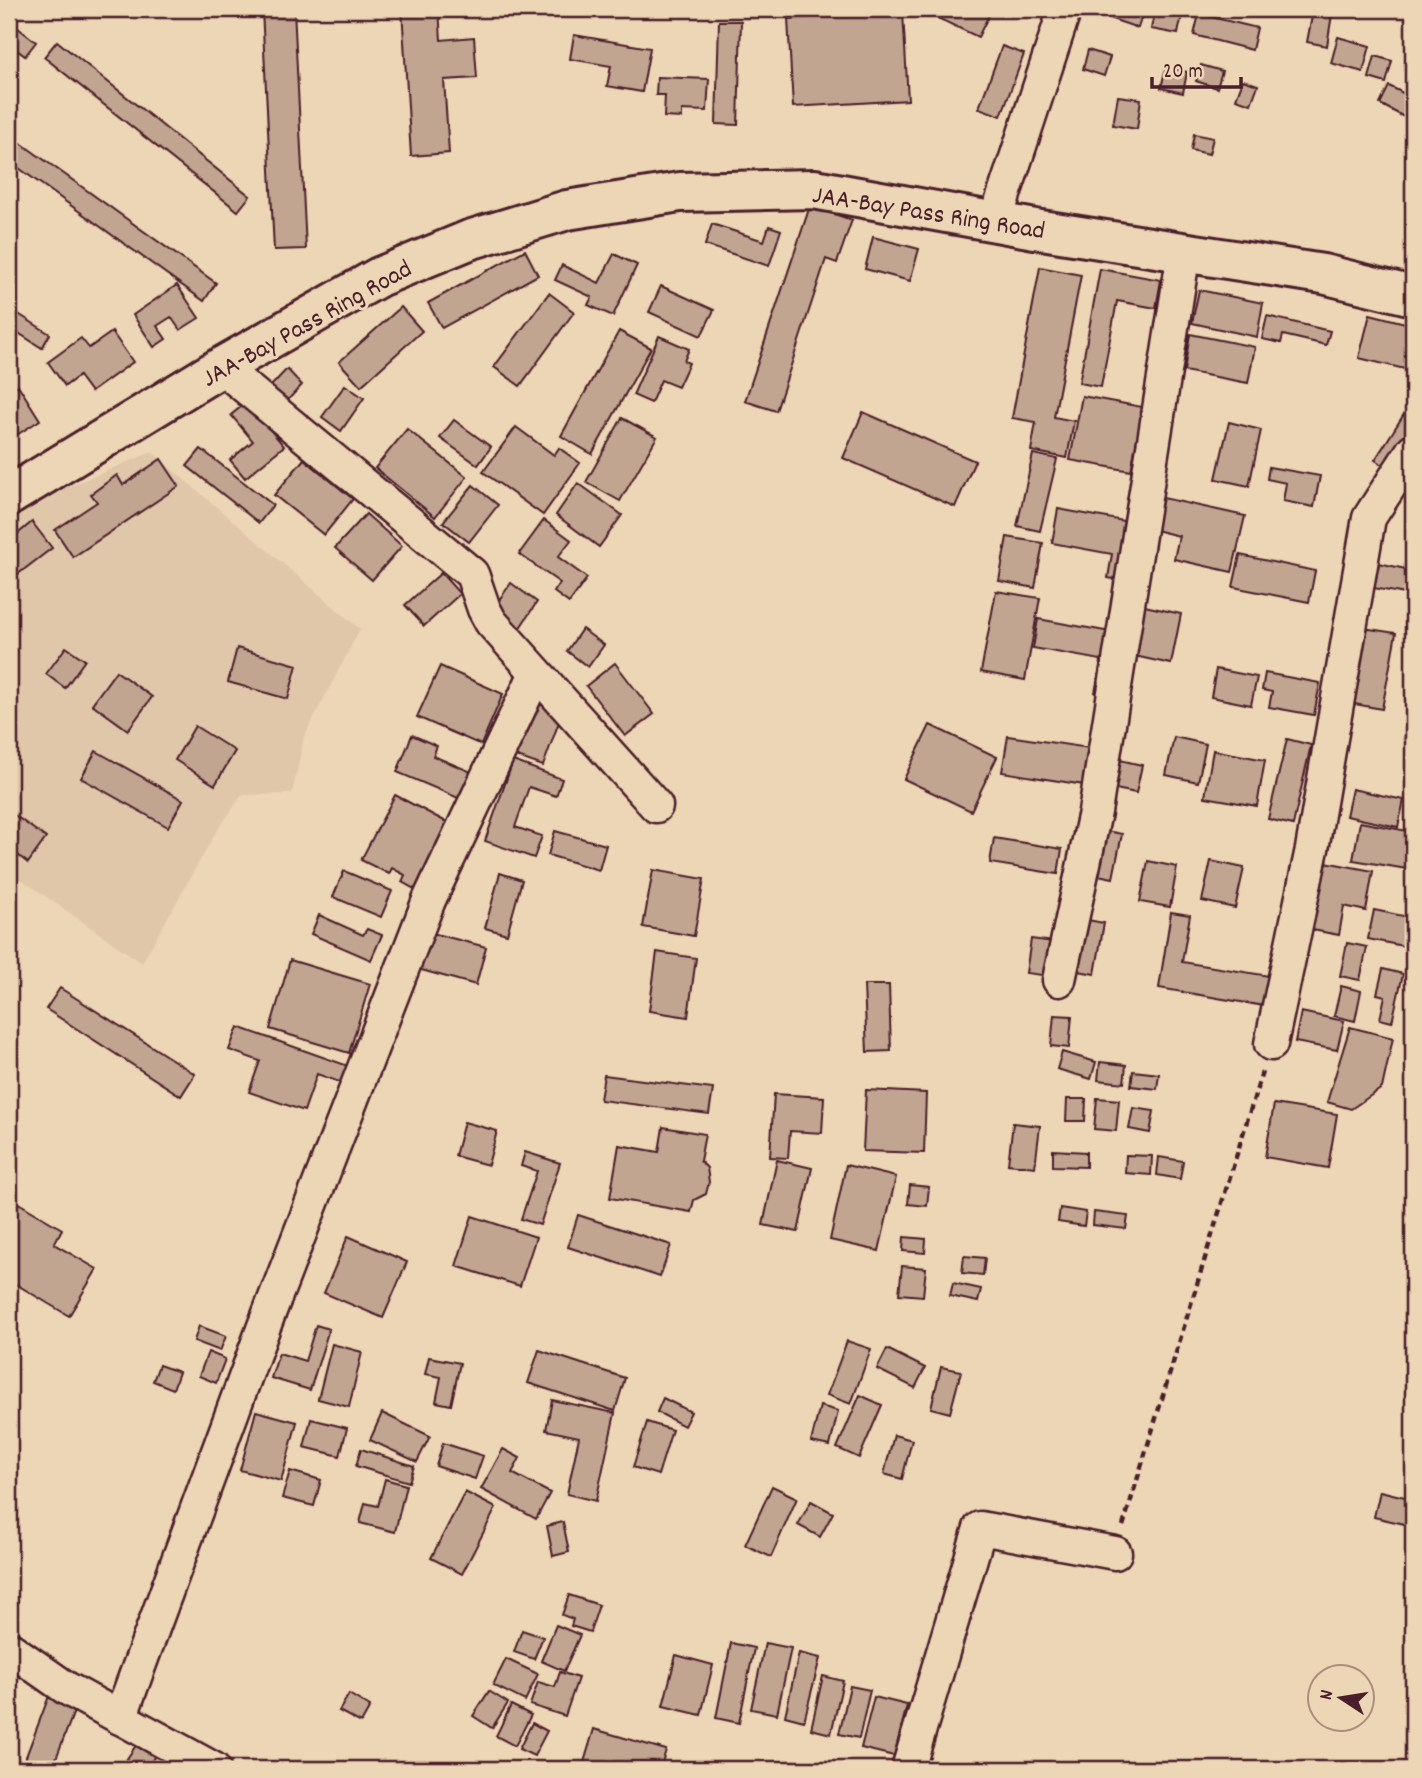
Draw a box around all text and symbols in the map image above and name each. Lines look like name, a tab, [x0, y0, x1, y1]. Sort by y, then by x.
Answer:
scale bar	[1152, 46, 1242, 90]
text: 20 m	[1163, 58, 1203, 88]
street label: JAA-Bay Pass Ring Road	[810, 178, 1047, 251]
street label: JAA-Bay Pass Ring Road	[196, 252, 419, 398]
north arrow	[1306, 1662, 1376, 1732]
text: N	[1314, 1688, 1342, 1703]

